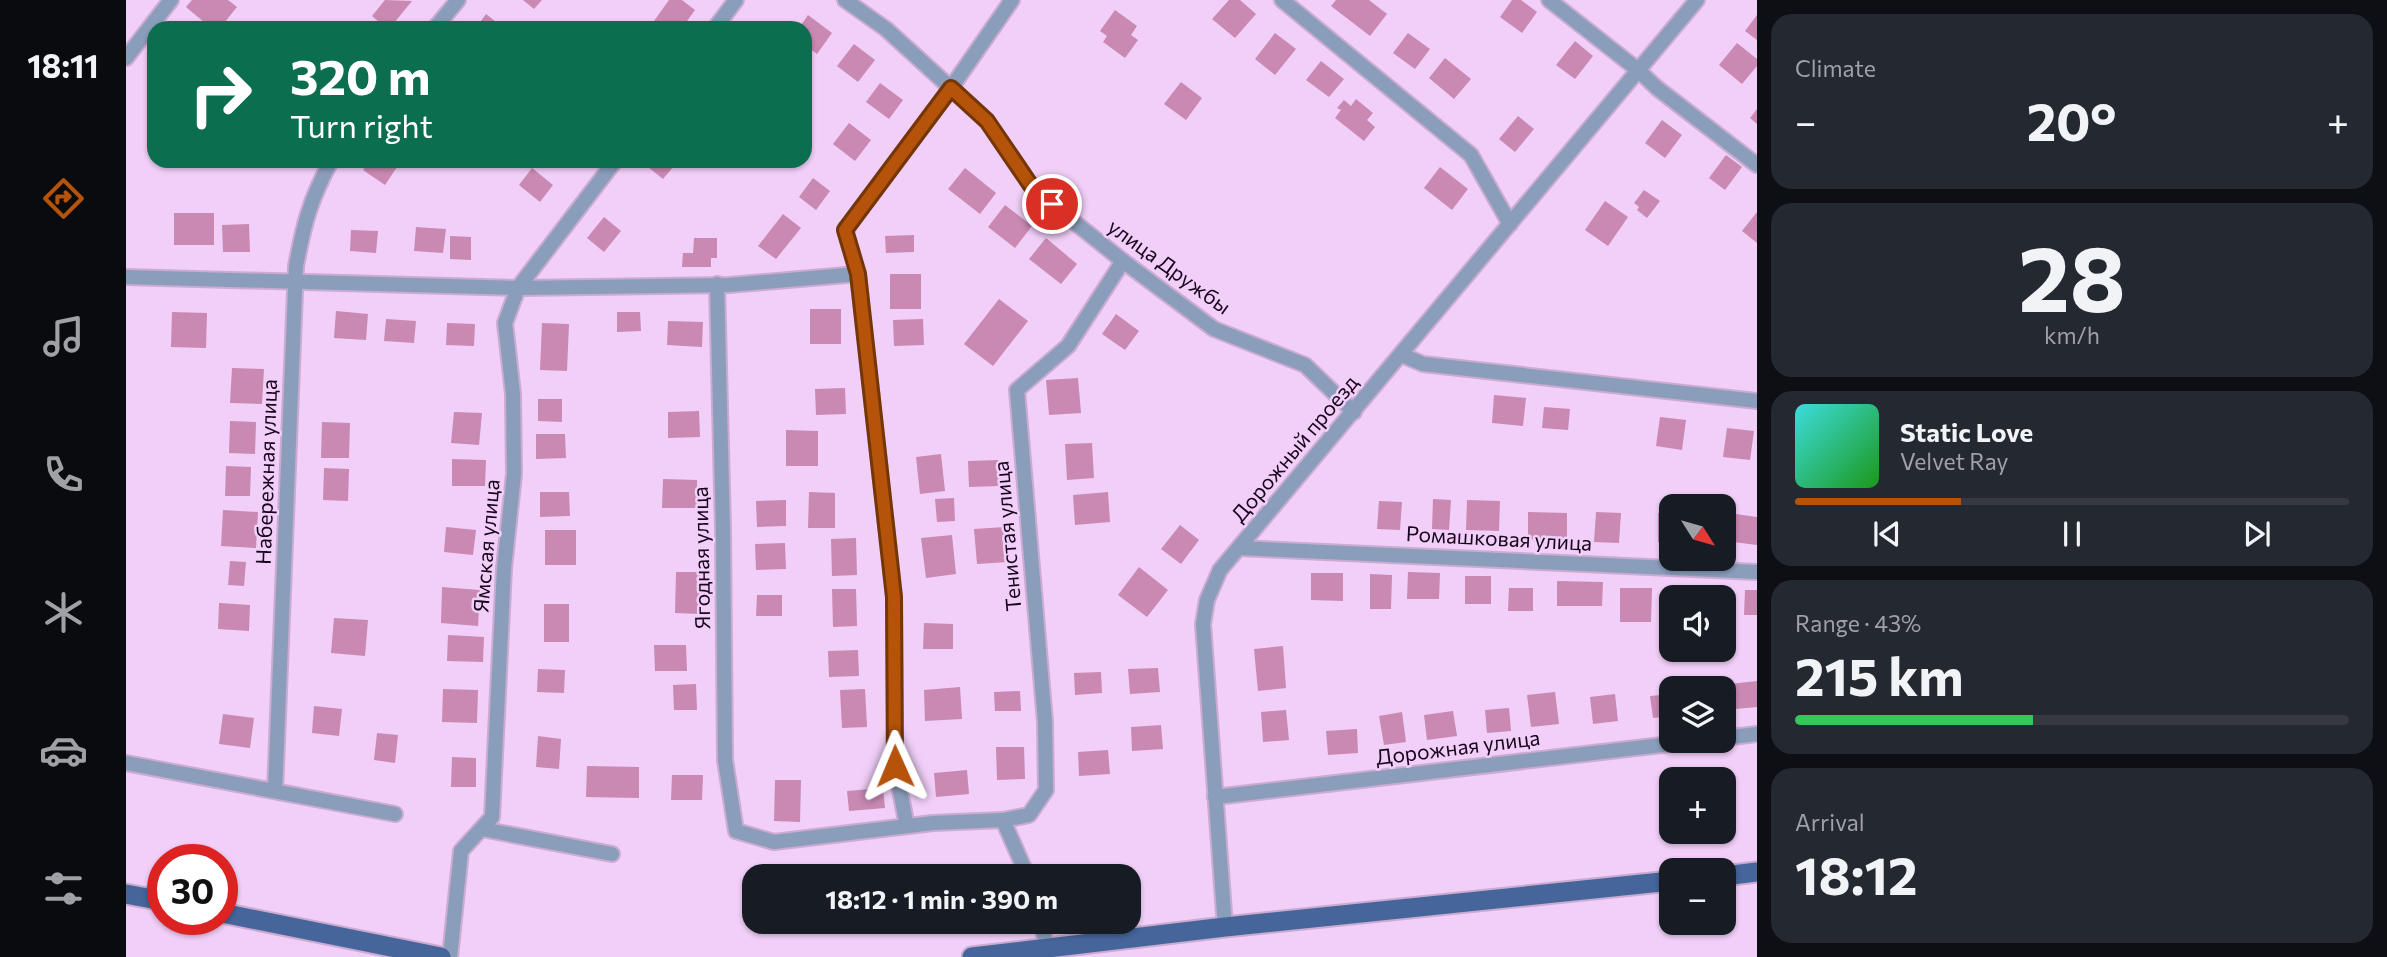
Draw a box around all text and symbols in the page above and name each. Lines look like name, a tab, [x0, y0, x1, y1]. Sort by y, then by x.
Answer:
text: 18:11	[27, 45, 99, 85]
text: 320 m	[290, 45, 431, 105]
icon: right	[175, 49, 266, 140]
text: Climate	[1795, 54, 1876, 82]
text: 20°	[2027, 88, 2117, 152]
text: −	[1795, 97, 1817, 144]
text: +	[2327, 97, 2349, 144]
text: Turn right	[290, 105, 433, 145]
icon: directions	[39, 174, 88, 223]
pin	[1022, 174, 1082, 234]
icon: arrive	[1033, 185, 1071, 223]
street label: улица Дружбы	[1104, 213, 1236, 319]
text: 28	[2018, 219, 2126, 331]
icon: music	[39, 312, 88, 361]
text: km/h	[2044, 321, 2100, 349]
street label: Дорожный проезд	[1225, 370, 1362, 526]
street label: Набережная улица	[250, 379, 281, 565]
text: Static Love	[1900, 416, 2033, 447]
text: Velvet Ray	[1900, 447, 2008, 475]
icon: phone	[39, 450, 88, 499]
street label: Тенистая улица	[987, 460, 1026, 612]
street label: Ямская улица	[467, 478, 504, 614]
street label: Ягодная улица	[687, 486, 714, 630]
north arrow	[1659, 494, 1736, 570]
map controls	[1659, 494, 1736, 935]
icon: previous	[1868, 515, 1906, 553]
icon: pause	[2053, 515, 2091, 553]
icon: next	[2238, 515, 2276, 553]
street label: Ромашковая улица	[1405, 520, 1593, 555]
button: sound	[1659, 585, 1736, 662]
icon: climate	[39, 588, 88, 637]
text: Range · 43%	[1795, 609, 1921, 637]
text: 215 km	[1795, 643, 1964, 707]
button: layers	[1659, 676, 1736, 753]
street label: Дорожная улица	[1374, 724, 1541, 769]
icon: car	[39, 726, 88, 775]
position arrow	[858, 729, 932, 803]
button: +	[1659, 767, 1736, 844]
text: Arrival	[1795, 808, 1865, 836]
text: 18:12	[1795, 842, 1918, 906]
speed limit sign: 30	[147, 844, 238, 935]
button: −	[1659, 858, 1736, 935]
icon: filters	[39, 864, 88, 913]
text: 18:12 · 1 min · 390 m	[825, 883, 1058, 914]

